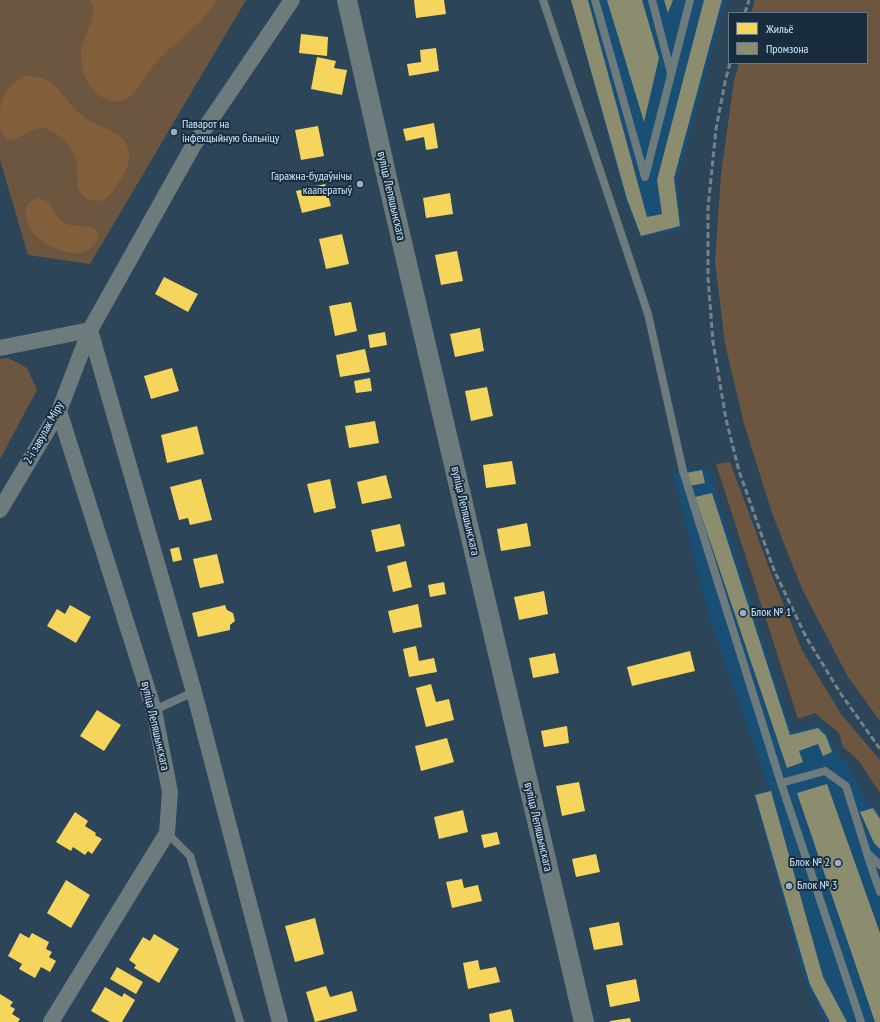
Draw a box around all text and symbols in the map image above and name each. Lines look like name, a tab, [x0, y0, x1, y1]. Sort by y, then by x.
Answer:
legend	[728, 12, 868, 64]
text: Жильё	[766, 21, 793, 36]
text: Промзона	[766, 41, 808, 56]
place label: Паварот на інфекцыйную бальніцу	[182, 118, 279, 146]
marker: Паварот на інфекцыйную бальніцу	[169, 127, 179, 137]
street label: вуліца Лепяшынскага	[374, 150, 408, 242]
place label: Гаражна-будаўнічы кааператыў	[271, 170, 352, 198]
marker: Гаражна-будаўнічы кааператыў	[355, 179, 365, 189]
street label: 2-і завулак Міру	[21, 399, 67, 467]
street label: вуліца Лепяшынскага	[448, 465, 482, 557]
place label: Блок № 1	[751, 606, 791, 620]
marker: Блок № 1	[738, 608, 748, 618]
street label: вуліца Лепяшынскага	[138, 680, 172, 772]
street label: вуліца Лепяшынскага	[521, 781, 555, 873]
place label: Блок № 2	[790, 856, 830, 870]
marker: Блок № 2	[833, 858, 843, 868]
place label: Блок № 3	[797, 879, 837, 893]
marker: Блок № 3	[784, 881, 794, 891]

